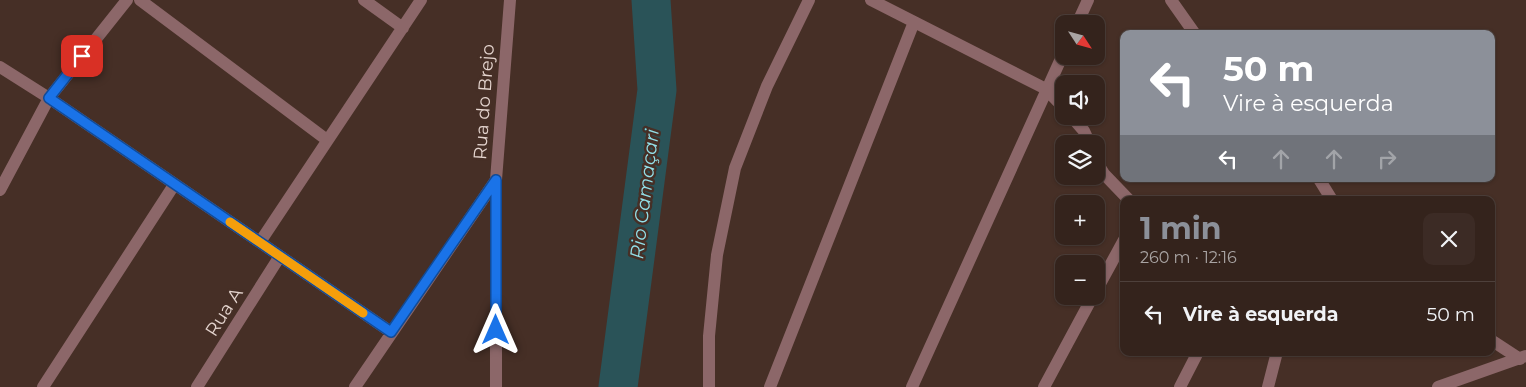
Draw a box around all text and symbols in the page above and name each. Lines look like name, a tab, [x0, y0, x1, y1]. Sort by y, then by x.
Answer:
north arrow	[1055, 15, 1105, 65]
map controls	[1055, 15, 1105, 305]
pin	[61, 35, 103, 77]
icon: arrive	[68, 42, 96, 70]
street label: Rua do Brejo	[469, 43, 499, 161]
text: 50 m	[1223, 47, 1314, 90]
icon: left	[1140, 50, 1205, 115]
button: sound	[1055, 75, 1105, 125]
text: Vire à esquerda	[1223, 90, 1394, 117]
water label: Rio Camaçari	[625, 127, 664, 260]
button: layers	[1055, 135, 1105, 185]
icon: left	[1214, 145, 1242, 173]
icon: ahead	[1267, 145, 1295, 173]
icon: ahead	[1320, 145, 1348, 173]
icon: right	[1373, 145, 1401, 173]
button: +	[1055, 195, 1105, 245]
text: 1 min	[1140, 210, 1221, 247]
button: close	[1423, 213, 1475, 265]
text: 260 m · 12:16	[1140, 248, 1237, 267]
button: −	[1055, 255, 1105, 305]
street label: Rua A	[201, 283, 248, 340]
icon: left	[1140, 300, 1168, 328]
position arrow	[469, 303, 521, 355]
text: Vire à esquerda	[1183, 303, 1338, 326]
text: 50 m	[1427, 303, 1475, 326]

